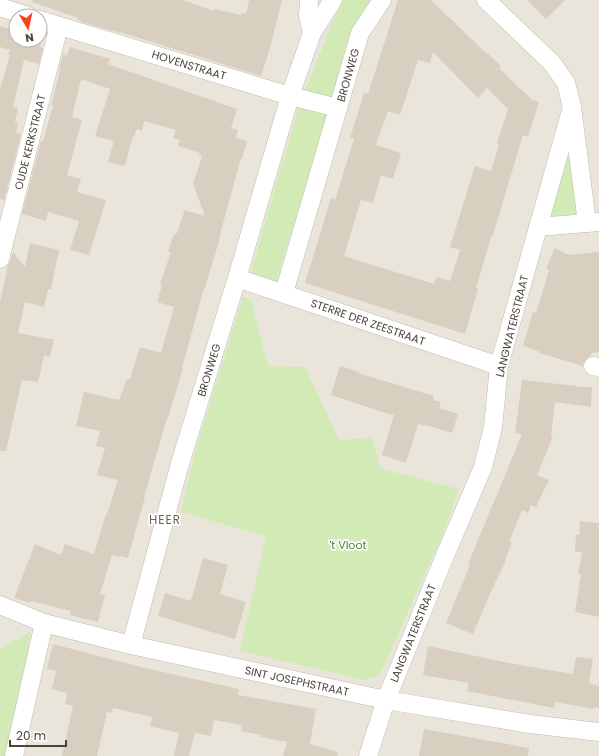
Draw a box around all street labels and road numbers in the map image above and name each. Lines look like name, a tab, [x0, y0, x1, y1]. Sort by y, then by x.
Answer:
street label: HOVENSTRAAT	[150, 46, 228, 84]
street label: BRONWEG	[333, 46, 363, 104]
street label: OUDE KERKSTRAAT	[10, 93, 50, 191]
street label: LANGWATERSTRAAT	[492, 273, 532, 379]
street label: STERRE DER ZEESTRAAT	[309, 295, 427, 349]
street label: BRONWEG	[193, 341, 225, 399]
street label: LANGWATERSTRAAT	[386, 581, 440, 685]
street label: SINT JOSEPHSTRAAT	[243, 662, 351, 700]

